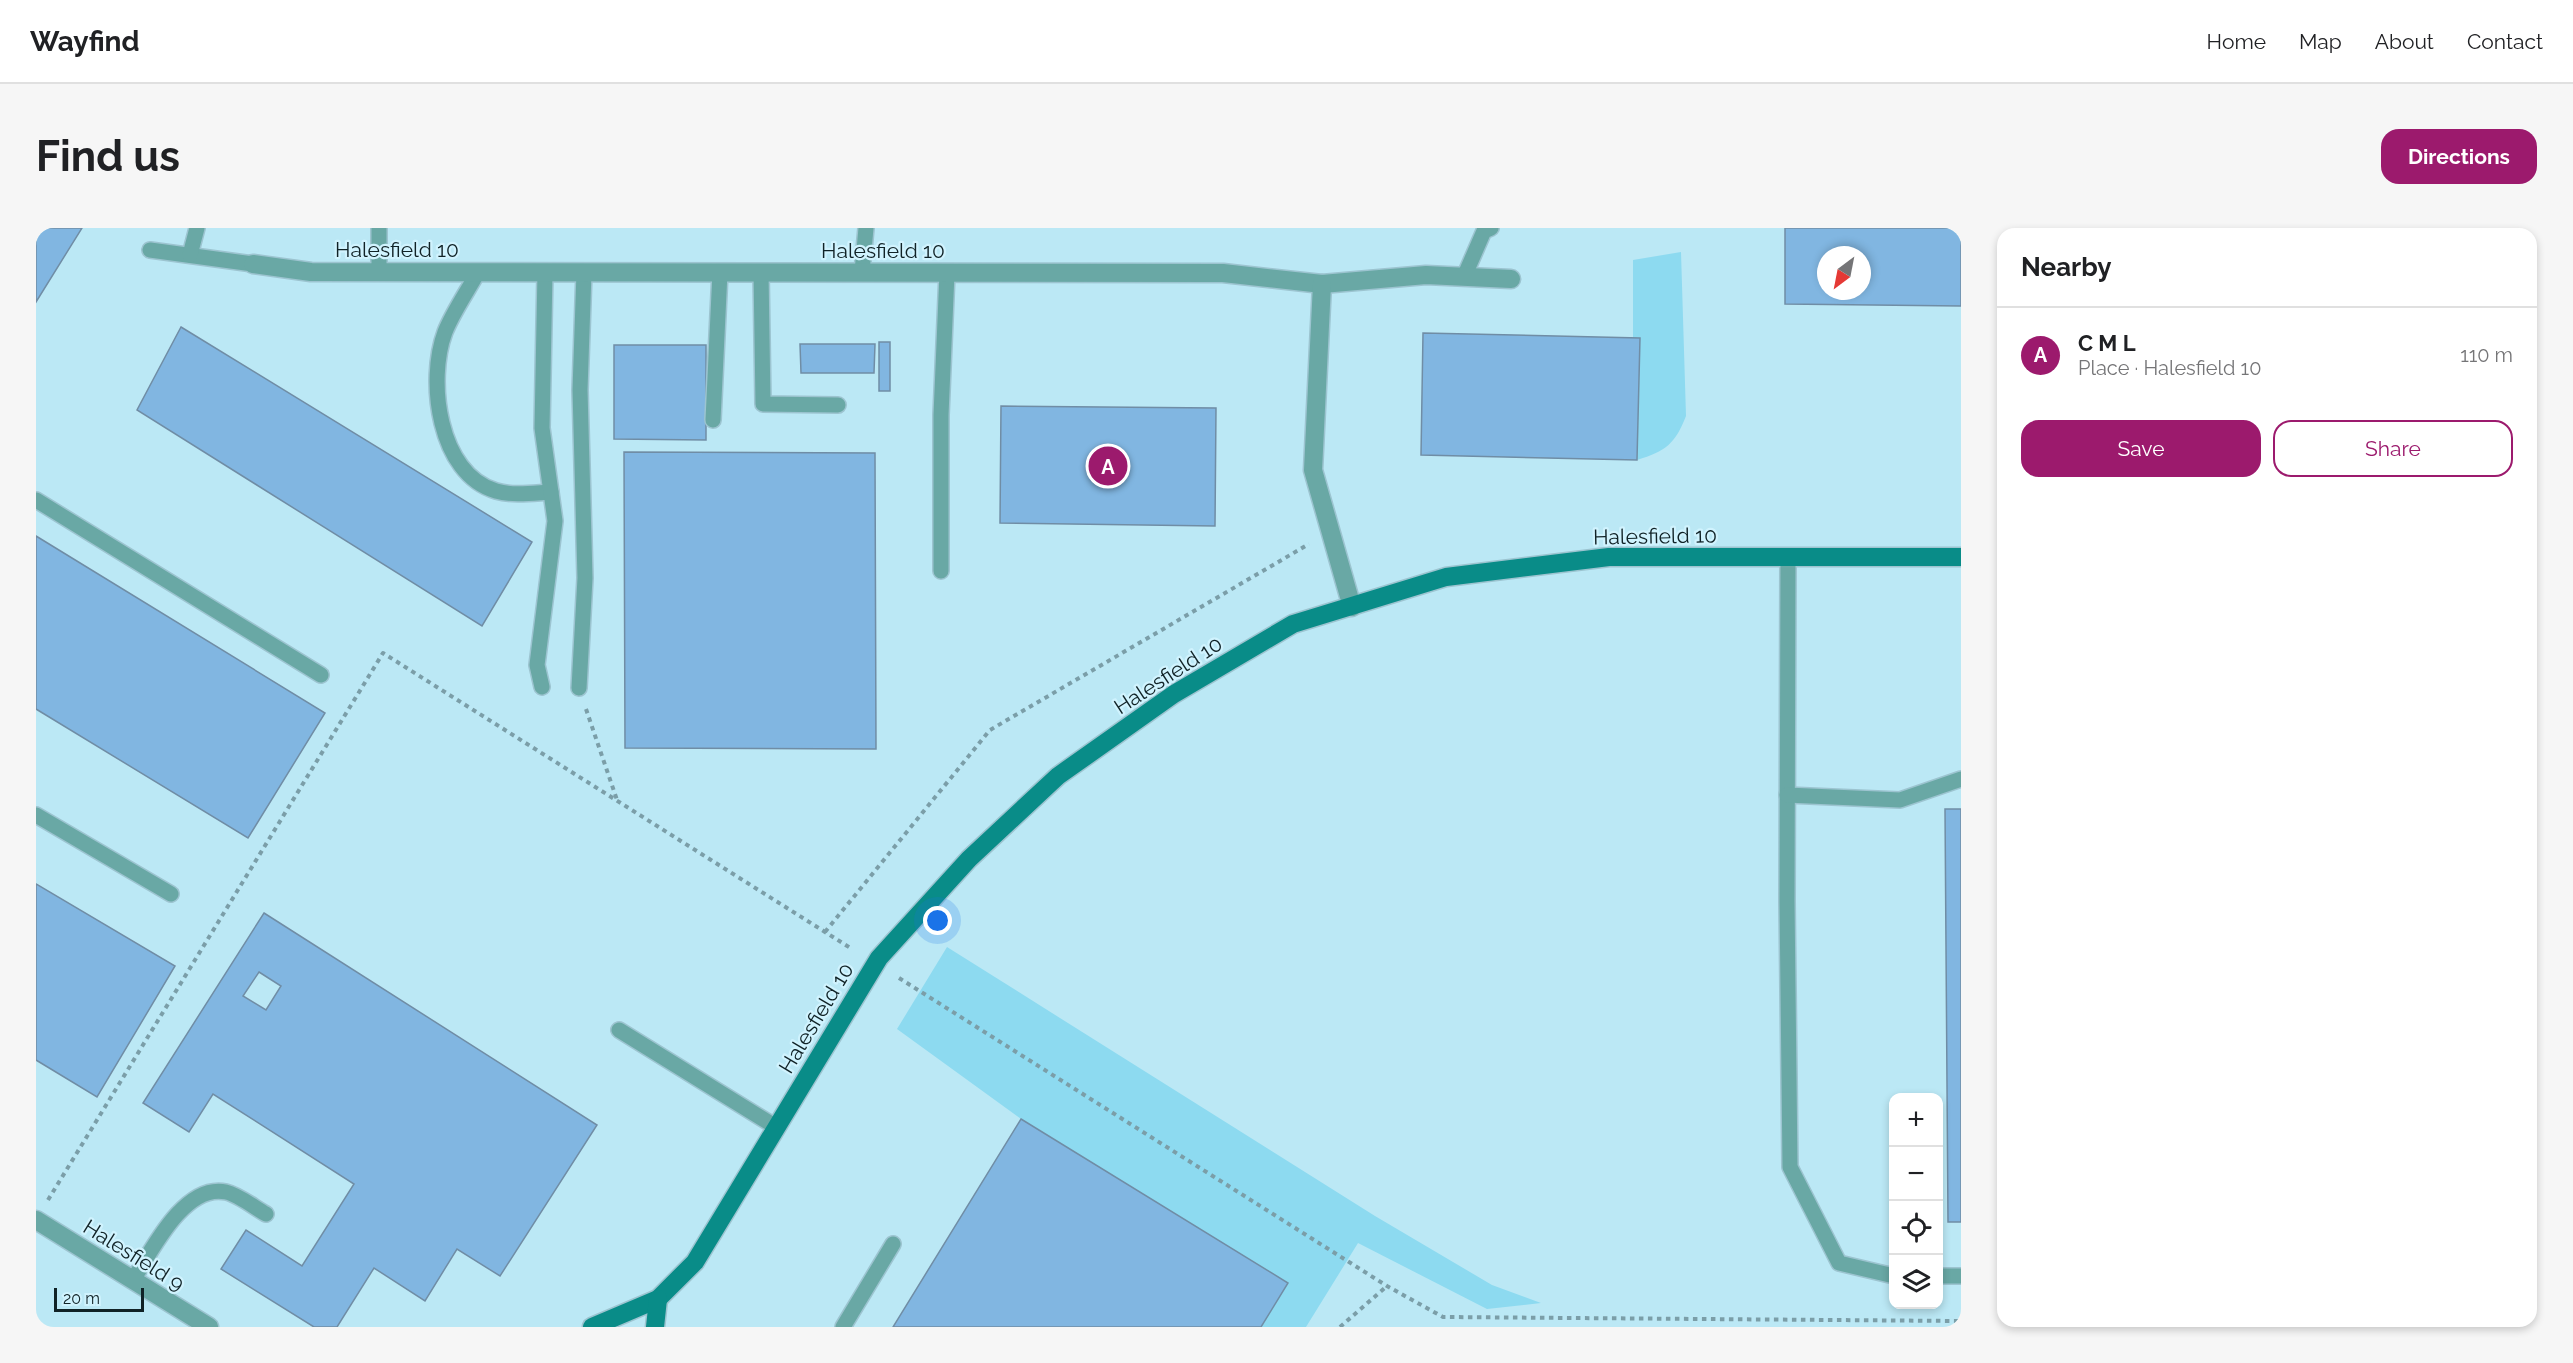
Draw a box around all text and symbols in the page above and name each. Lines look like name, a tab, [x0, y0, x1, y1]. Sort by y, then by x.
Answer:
text: Wayfind	[30, 25, 140, 58]
text: Home	[2207, 29, 2266, 54]
text: Map	[2299, 29, 2342, 54]
text: About	[2375, 29, 2434, 54]
text: Contact	[2467, 29, 2543, 54]
button: Directions	[2381, 129, 2537, 184]
text: Find us	[36, 132, 180, 181]
street label: Halesfield 10	[335, 237, 459, 262]
street label: Halesfield 10	[821, 238, 945, 263]
north arrow	[1817, 246, 1871, 300]
text: Nearby	[2021, 252, 2111, 282]
text: C M L	[2078, 330, 2136, 356]
text: A	[2034, 343, 2047, 367]
text: 110 m	[2460, 343, 2513, 367]
text: Place · Halesfield 10	[2078, 356, 2261, 380]
button: Save	[2021, 420, 2261, 477]
button: Share	[2273, 420, 2513, 477]
pin: A	[1088, 444, 1128, 488]
street label: Halesfield 10	[1593, 522, 1717, 550]
street label: Halesfield 10	[1109, 631, 1227, 719]
your location	[923, 906, 952, 935]
street label: Halesfield 10	[773, 958, 859, 1078]
map controls	[1889, 1093, 1943, 1309]
button: +	[1889, 1093, 1943, 1147]
button: −	[1889, 1147, 1943, 1201]
button: locate	[1889, 1201, 1943, 1255]
street label: Halesfield 9	[79, 1214, 189, 1296]
button: layers	[1889, 1255, 1943, 1309]
scale bar	[54, 1285, 144, 1312]
text: 20 m	[63, 1289, 100, 1308]

